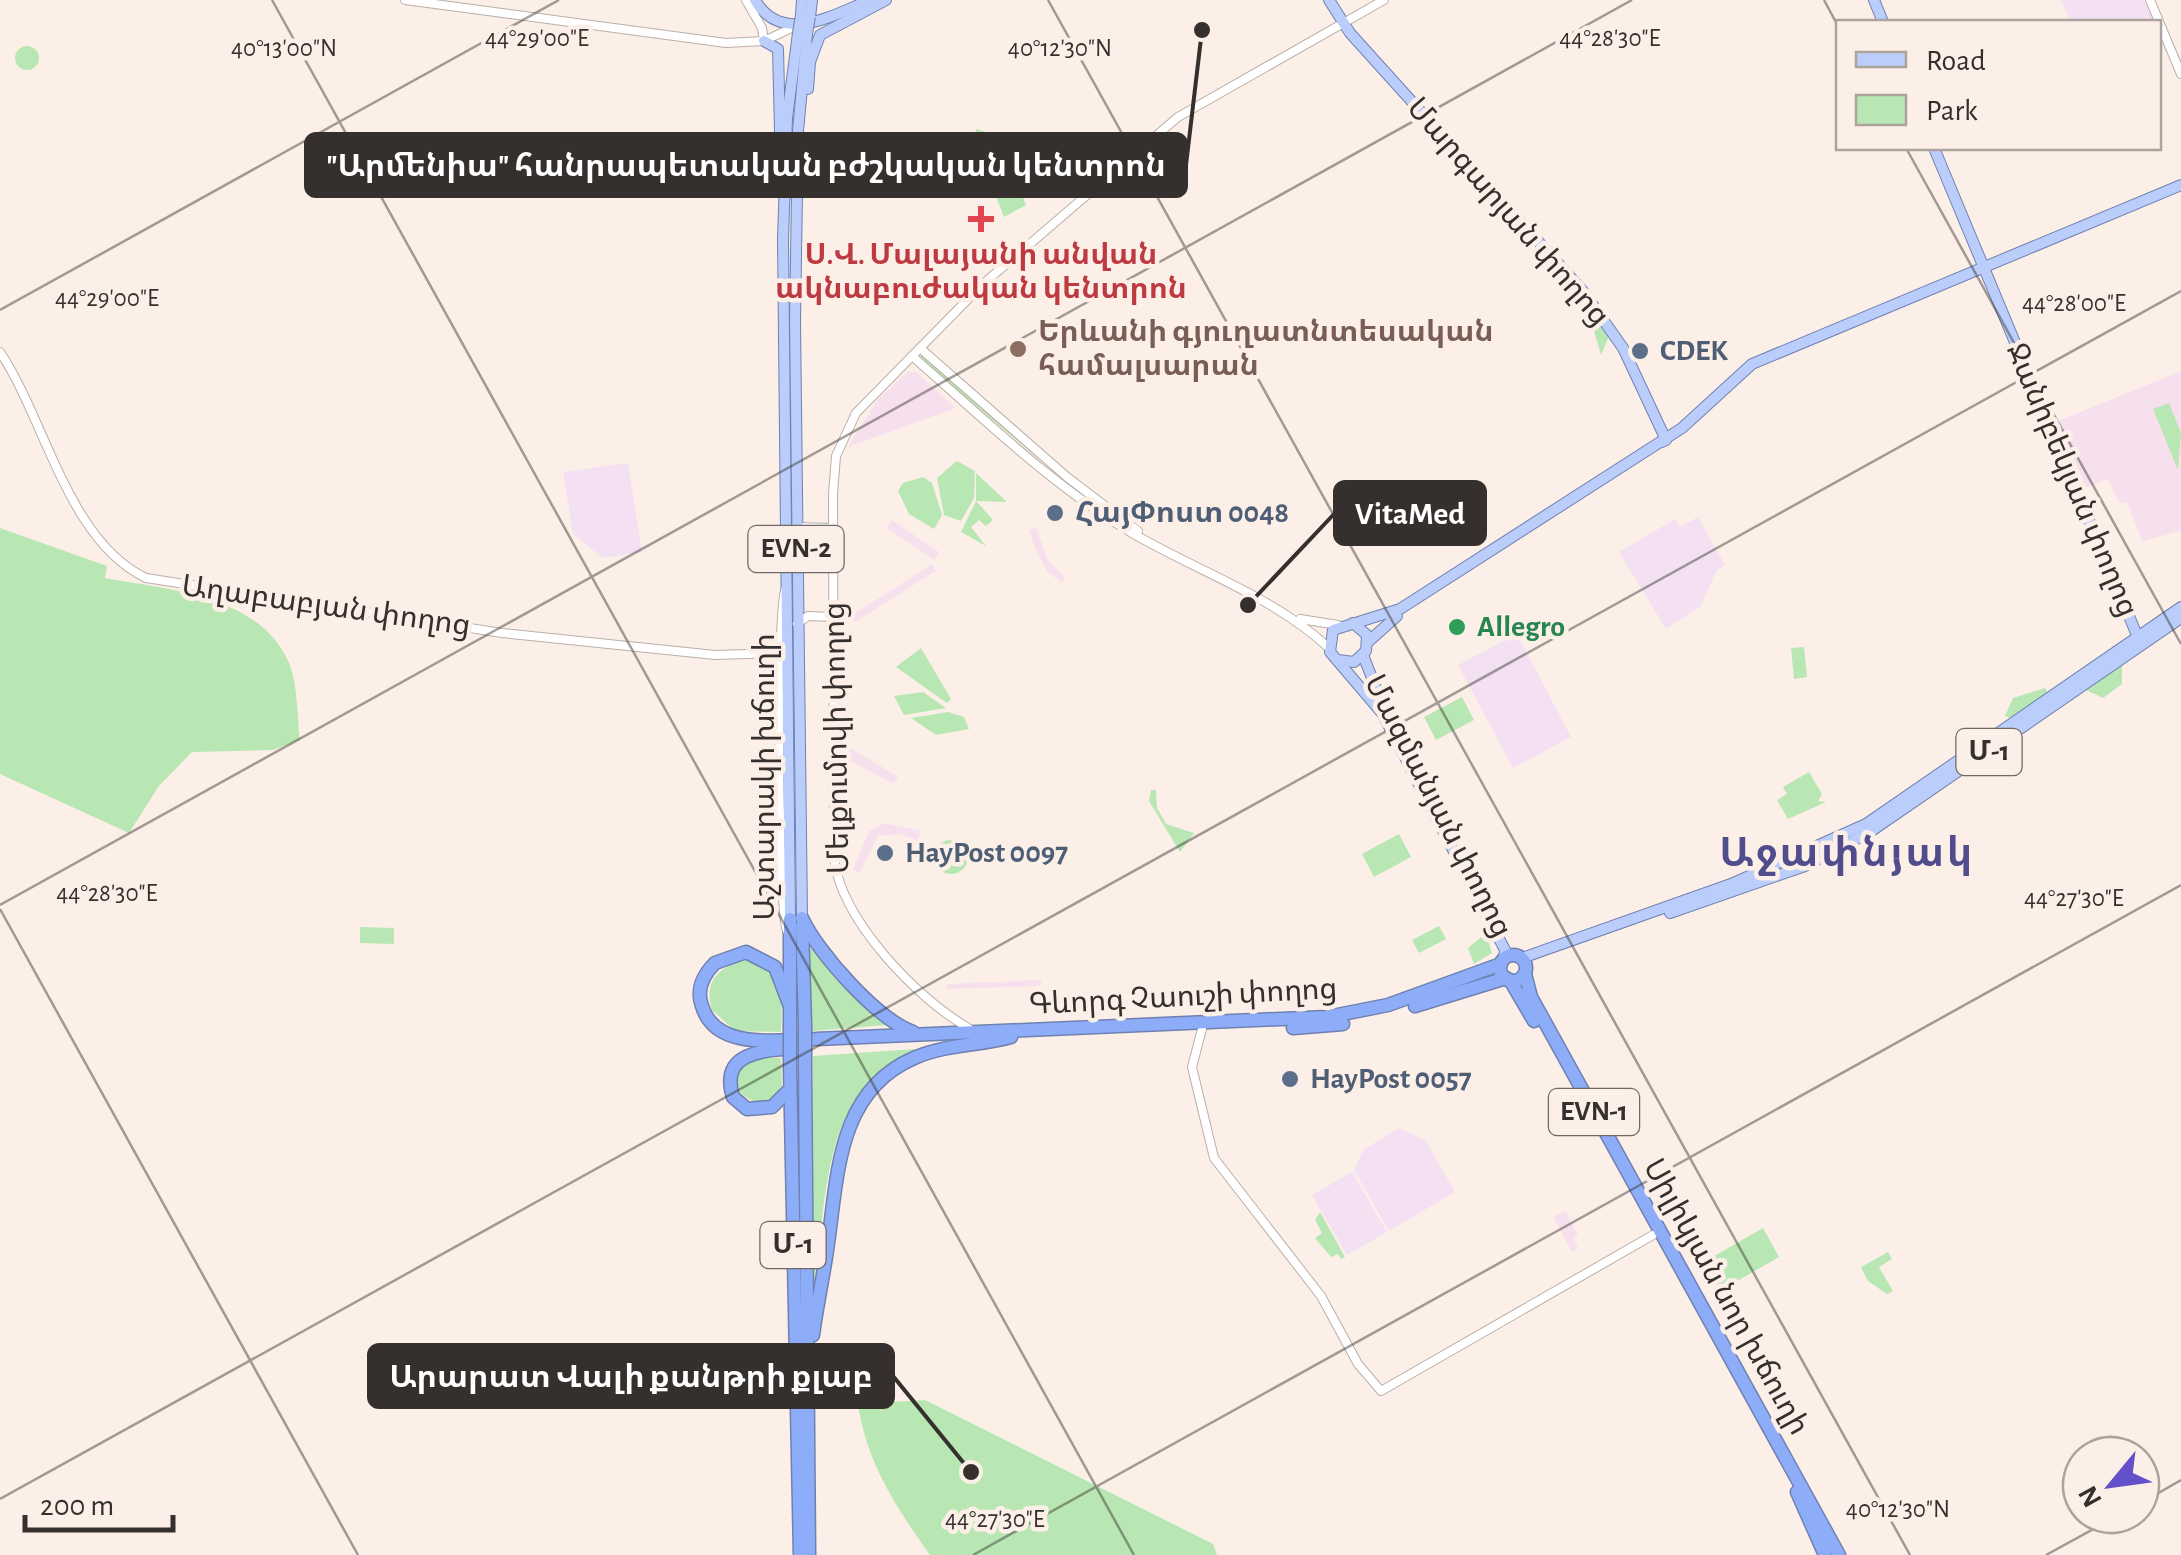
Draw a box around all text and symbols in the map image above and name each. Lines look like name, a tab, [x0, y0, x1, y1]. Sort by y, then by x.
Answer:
legend	[1836, 20, 2161, 150]
text: 44°29'00"E	[485, 26, 589, 51]
text: 44°28'30"E	[1559, 26, 1661, 51]
text: 40°13'00"N	[231, 36, 337, 61]
text: 40°12'30"N	[1008, 36, 1112, 61]
text: Road	[1926, 46, 1986, 76]
street label: Մարգարյան փողոց	[1401, 92, 1615, 332]
text: Park	[1926, 96, 1978, 126]
callout: "Արմենիա" հանրապետական բժշկական կենտրոն	[306, 134, 1186, 196]
text: "Արմենիա" հանրապետական բժշկական կենտրոն	[326, 150, 1166, 183]
marker: Ս.Վ. Մալայանի անվան ակնաբուժական կենտրոն	[968, 206, 994, 232]
place label: Ս.Վ. Մալայանի անվան ակնաբուժական կենտրոն	[775, 240, 1187, 305]
text: 44°29'00"E	[55, 286, 159, 311]
text: 44°28'00"E	[2022, 291, 2126, 316]
place label: Երևանի գյուղատնտեսական համալսարան	[1038, 317, 1494, 382]
place label: CDEK	[1660, 336, 1728, 366]
marker: Երևանի գյուղատնտեսական համալսարան	[1007, 338, 1029, 360]
street label: Ջանիբեկյան փողոց	[2000, 339, 2143, 622]
marker: CDEK	[1629, 340, 1651, 362]
callout: VitaMed	[1335, 482, 1485, 544]
place label: ՀայՓոստ 0048	[1075, 498, 1289, 529]
text: VitaMed	[1355, 498, 1465, 530]
marker: ՀայՓոստ 0048	[1044, 502, 1066, 524]
road number: EVN-2	[748, 526, 844, 572]
street label: Աղաբաբյան փողոց	[180, 571, 472, 642]
street label: Մելքումովի փողոց	[820, 602, 855, 874]
place label: Allegro	[1477, 612, 1565, 642]
marker: Allegro	[1446, 616, 1468, 638]
street label: Աշտարակի խճուղի	[750, 633, 781, 921]
street label: Մազմանյան փողոց	[1358, 670, 1517, 942]
road number: Մ-1	[1956, 729, 2022, 775]
district label: Աջափնյակ	[1719, 834, 1975, 876]
place label: HayPost 0097	[905, 838, 1068, 868]
marker: HayPost 0097	[874, 842, 896, 864]
text: 44°28'30"E	[56, 881, 158, 906]
text: 44°27'30"E	[2024, 886, 2124, 911]
street label: Գևորգ Չաուշի փողոց	[1028, 974, 1338, 1021]
place label: HayPost 0057	[1310, 1064, 1472, 1094]
marker: HayPost 0057	[1279, 1068, 1301, 1090]
road number: EVN-1	[1549, 1089, 1639, 1135]
street label: Սիլիկյան նոր խճուղի	[1637, 1154, 1814, 1440]
road number: Մ-1	[760, 1222, 826, 1268]
callout: Արարատ Վալի քանթրի քլաբ	[369, 1345, 893, 1407]
text: Արարատ Վալի քանթրի քլաբ	[389, 1361, 873, 1394]
north arrow	[2061, 1435, 2161, 1535]
scale bar	[25, 1470, 172, 1532]
text: N	[2074, 1481, 2108, 1511]
text: 200 m	[40, 1491, 114, 1521]
text: 40°12'30"N	[1846, 1497, 1950, 1522]
text: 44°27'30"E	[945, 1507, 1045, 1532]

